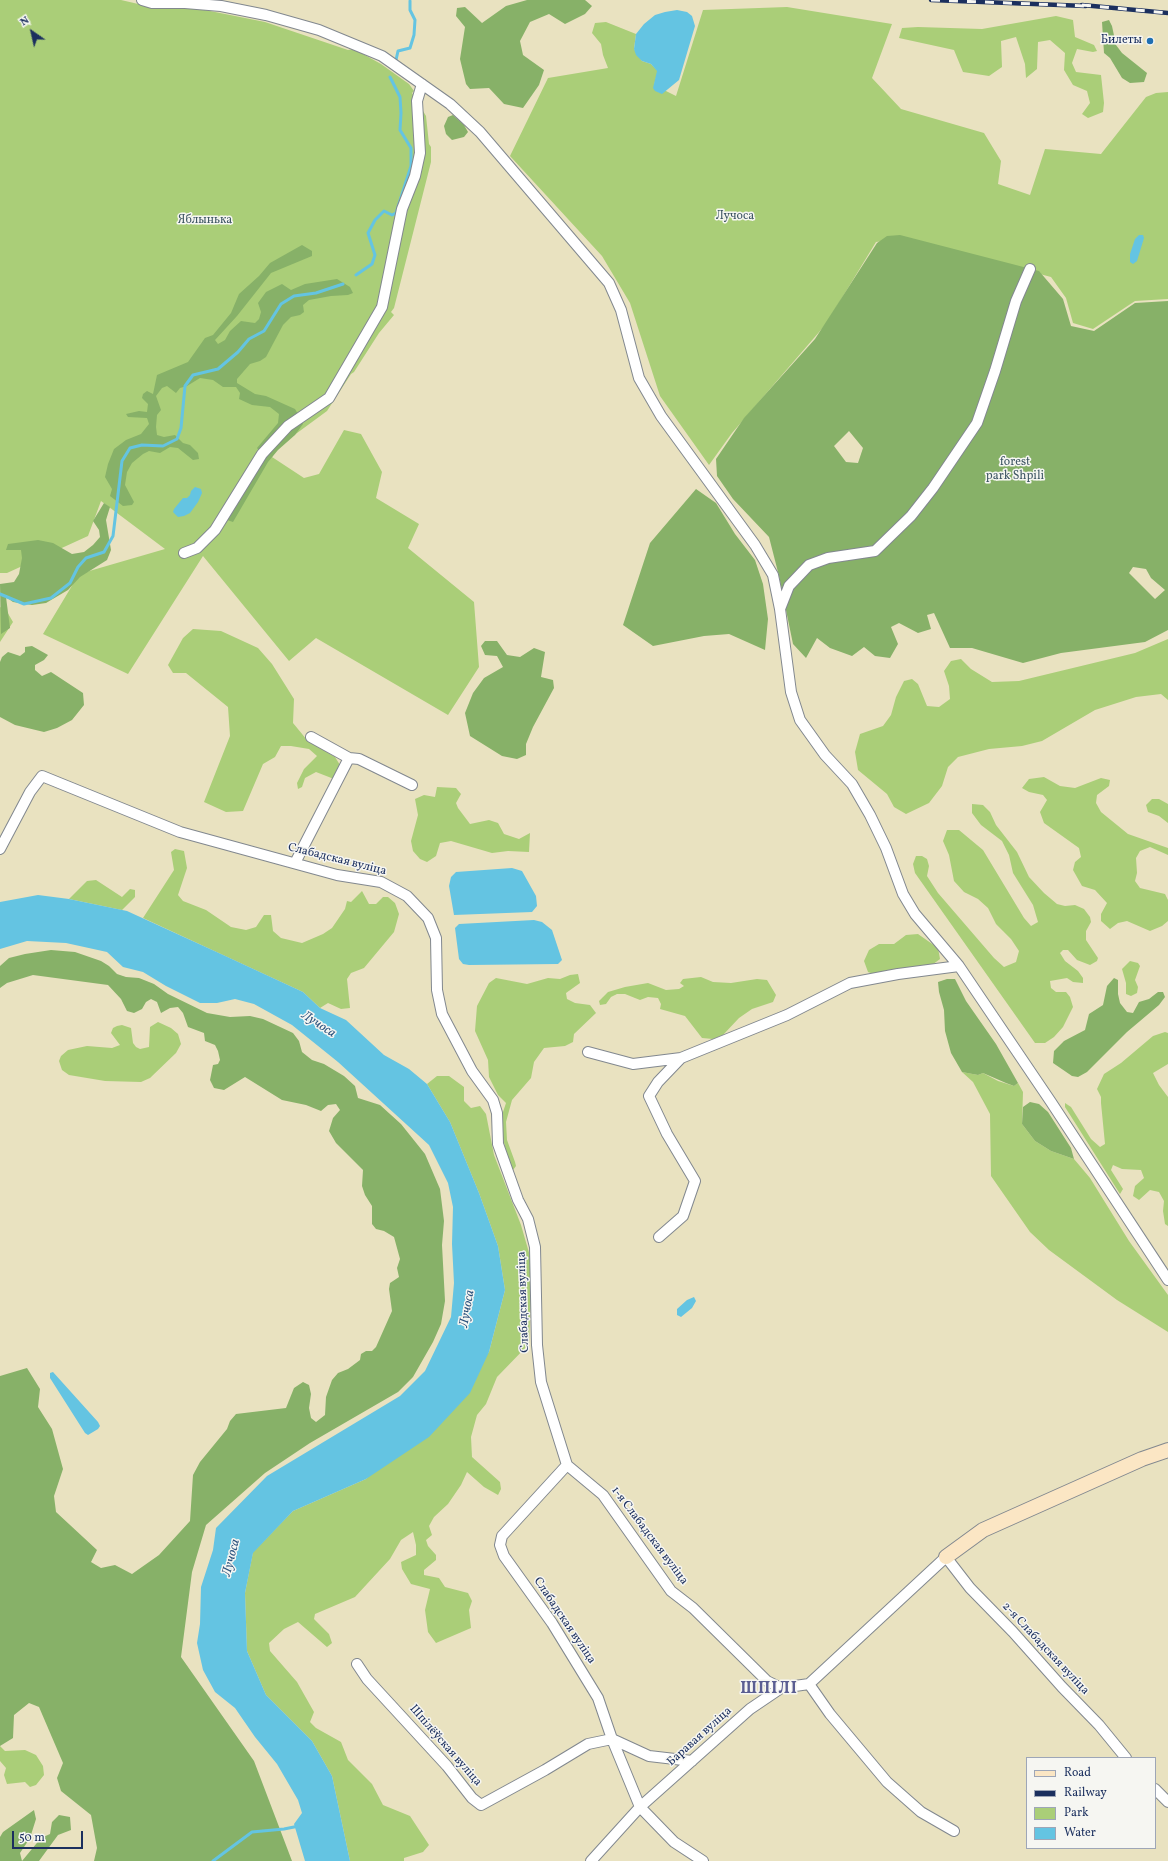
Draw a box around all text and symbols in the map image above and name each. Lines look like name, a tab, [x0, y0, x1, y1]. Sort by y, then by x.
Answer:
north arrow	[12, 12, 52, 52]
text: N	[17, 13, 33, 30]
place label: Билеты	[1101, 34, 1142, 48]
marker: Билеты	[1145, 36, 1155, 46]
park label: Лучоса	[716, 210, 754, 224]
park label: Яблынька	[178, 214, 232, 228]
park label: forest park Shpili	[986, 456, 1044, 484]
street label: Слабадская вуліца	[286, 841, 388, 879]
water label: Лучоса	[298, 1008, 338, 1042]
street label: Слабадская вуліца	[515, 1251, 533, 1353]
water label: Лучоса	[457, 1289, 479, 1329]
street label: 1-я Слабадская вуліца	[607, 1484, 691, 1588]
water label: Лучоса	[220, 1538, 244, 1578]
street label: Слабадская вуліца	[530, 1575, 598, 1667]
street label: 2-я Слабадская вуліца	[998, 1600, 1092, 1698]
district label: ШПІЛІ	[740, 1680, 798, 1700]
street label: Шпілёўская вуліца	[406, 1702, 484, 1790]
street label: Баравая вуліца	[665, 1704, 735, 1770]
legend	[1026, 1757, 1156, 1849]
text: Road	[1064, 1765, 1091, 1781]
text: Railway	[1064, 1785, 1107, 1801]
text: Park	[1064, 1805, 1089, 1821]
scale bar	[14, 1823, 85, 1849]
text: Water	[1064, 1825, 1096, 1841]
text: 50 m	[19, 1830, 45, 1846]

